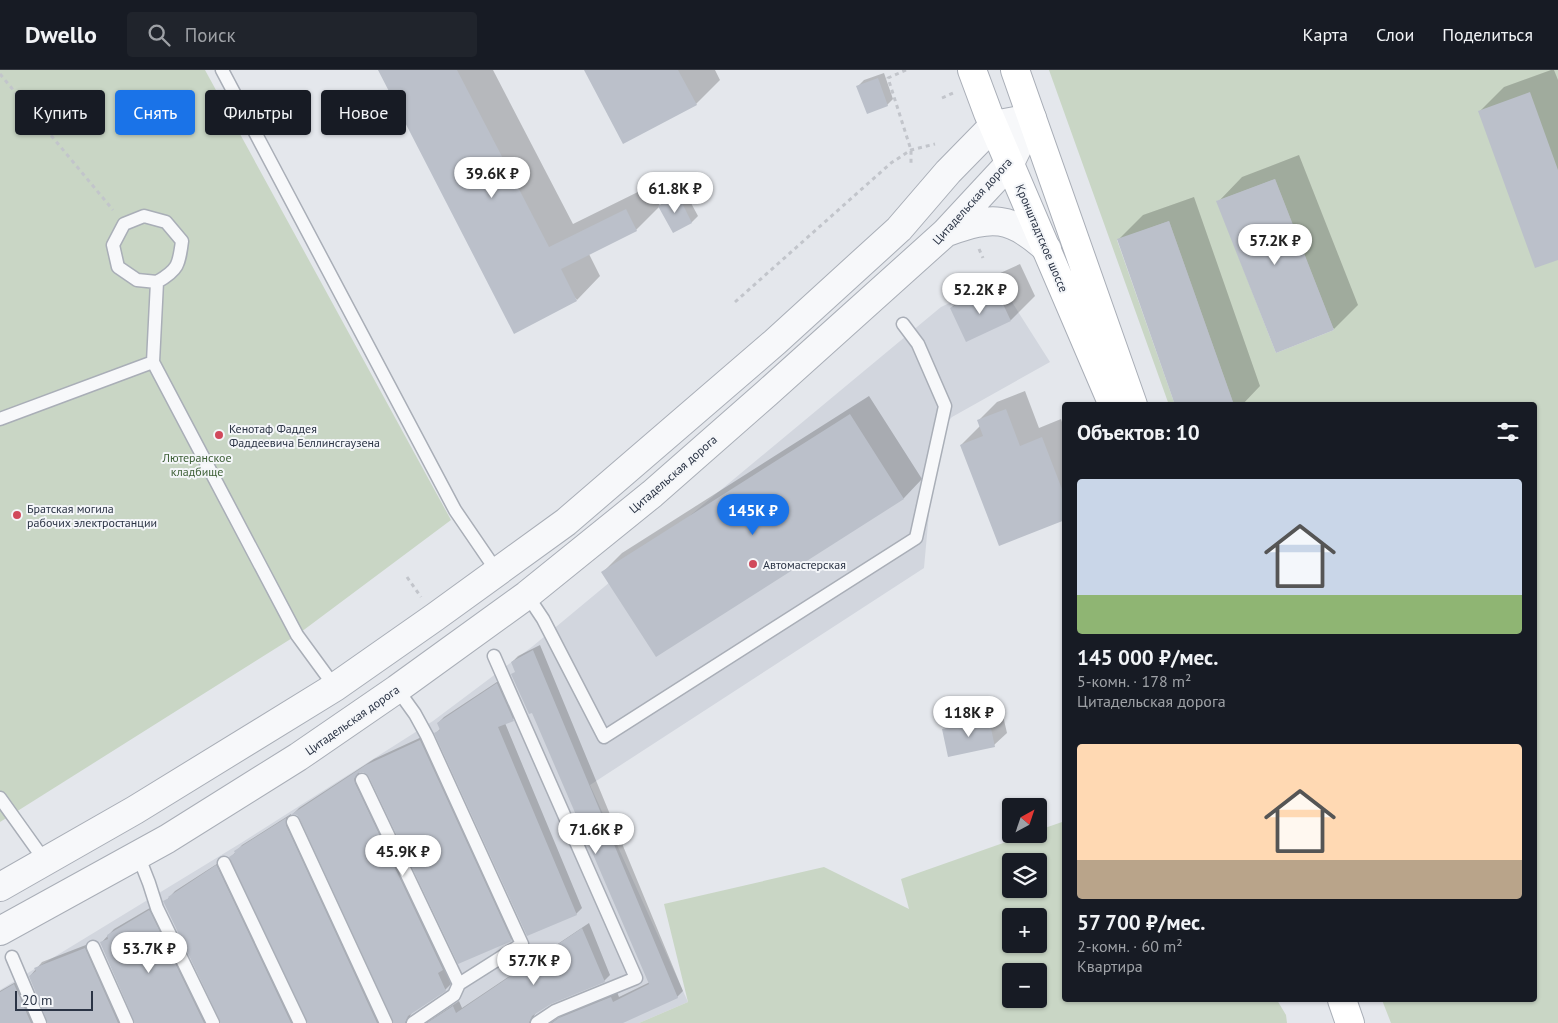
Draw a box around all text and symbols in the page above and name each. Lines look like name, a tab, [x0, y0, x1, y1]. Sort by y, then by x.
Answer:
search box	[127, 12, 477, 57]
text: Dwello	[25, 19, 97, 50]
icon: search	[145, 21, 173, 49]
text: Поиск	[185, 23, 236, 47]
text: Карта	[1303, 23, 1348, 46]
text: Слои	[1376, 23, 1414, 46]
text: Поделиться	[1442, 23, 1533, 46]
chip: Купить	[15, 90, 105, 135]
chip: Снять	[115, 90, 195, 135]
chip: Фильтры	[205, 90, 311, 135]
chip: Новое	[321, 90, 406, 135]
street label: Цитадельская дорога	[929, 154, 1015, 247]
pin: 39.6K ₽	[446, 156, 538, 199]
text: 39.6K ₽	[465, 163, 519, 183]
pin: 61.8K ₽	[629, 172, 721, 214]
text: 61.8K ₽	[648, 178, 702, 198]
street label: Кронштадтское шоссе	[1012, 182, 1072, 294]
pin: 57.2K ₽	[1229, 224, 1321, 266]
text: 57.2K ₽	[1249, 230, 1301, 250]
pin: 52.2K ₽	[934, 272, 1026, 315]
text: 52.2K ₽	[953, 279, 1007, 299]
icon: filters	[1494, 418, 1522, 446]
text: Объектов: 10	[1077, 419, 1200, 446]
place label: Кенотаф Фаддея Фаддеевича Беллинсгаузена	[229, 421, 380, 450]
marker: Кенотаф Фаддея Фаддеевича Беллинсгаузена	[213, 429, 225, 441]
street label: Цитадельская дорога	[626, 432, 720, 516]
park label: Лютеранское кладбище	[161, 450, 232, 479]
pin: 145K ₽	[712, 494, 794, 536]
text: 145K ₽	[728, 500, 778, 520]
place label: Братская могила рабочих электростанции	[27, 501, 157, 530]
marker: Братская могила рабочих электростанции	[11, 509, 23, 521]
icon: home	[1255, 511, 1345, 601]
place label: Автомастерская	[763, 557, 846, 572]
marker: Автомастерская	[747, 558, 759, 570]
text: 145 000 ₽/мес.	[1077, 644, 1218, 671]
text: 5-комн. · 178 m²	[1077, 671, 1191, 691]
street label: Цитадельская дорога	[302, 682, 402, 758]
text: Цитадельская дорога	[1077, 691, 1226, 711]
pin: 118K ₽	[928, 696, 1010, 738]
text: 118K ₽	[944, 702, 994, 722]
icon: home	[1255, 776, 1345, 866]
north arrow	[1002, 798, 1048, 842]
map controls	[1002, 798, 1047, 1008]
pin: 71.6K ₽	[550, 812, 642, 855]
text: 71.6K ₽	[569, 819, 623, 839]
pin: 45.9K ₽	[357, 834, 449, 877]
text: 45.9K ₽	[376, 841, 430, 861]
button: layers	[1002, 853, 1047, 898]
button: +	[1002, 908, 1047, 953]
text: 57 700 ₽/мес.	[1077, 909, 1205, 936]
pin: 53.7K ₽	[103, 932, 195, 974]
text: 2-комн. · 60 m²	[1077, 936, 1183, 956]
text: 53.7K ₽	[122, 938, 176, 958]
pin: 57.7K ₽	[488, 944, 580, 986]
text: 57.7K ₽	[508, 950, 560, 970]
text: Квартира	[1077, 956, 1143, 976]
button: −	[1002, 963, 1047, 1008]
scale bar	[15, 988, 92, 1011]
text: 20 m	[22, 991, 52, 1009]

